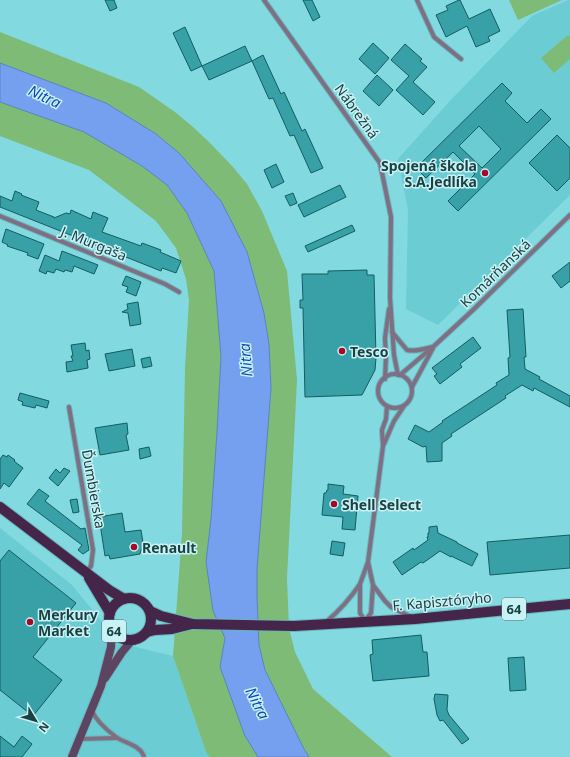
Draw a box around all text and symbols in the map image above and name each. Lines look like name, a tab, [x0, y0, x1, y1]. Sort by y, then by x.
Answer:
water label: Nitra	[26, 80, 65, 112]
street label: Nábrežná	[331, 80, 383, 142]
place label: Spojená škola S.A.Jedlíka	[381, 156, 477, 191]
marker: Spojená škola S.A.Jedlíka	[480, 168, 490, 178]
street label: J. Murgaša	[56, 220, 130, 265]
street label: Komárňanská	[456, 235, 534, 311]
water label: Nitra	[234, 342, 256, 378]
place label: Tesco	[350, 342, 389, 361]
marker: Tesco	[337, 346, 347, 356]
street label: Ďumbierska	[78, 448, 110, 530]
place label: Shell Select	[342, 495, 421, 514]
marker: Shell Select	[329, 499, 339, 509]
place label: Renault	[142, 538, 196, 557]
marker: Renault	[129, 542, 139, 552]
street label: F. Kapisztóryho	[392, 587, 492, 615]
road number: 64	[502, 598, 526, 620]
place label: Merkury Market	[38, 605, 98, 640]
marker: Merkury Market	[25, 617, 35, 627]
road number: 64	[102, 620, 126, 642]
water label: Nitra	[241, 683, 275, 723]
north arrow	[16, 701, 56, 741]
text: N	[36, 719, 53, 736]

